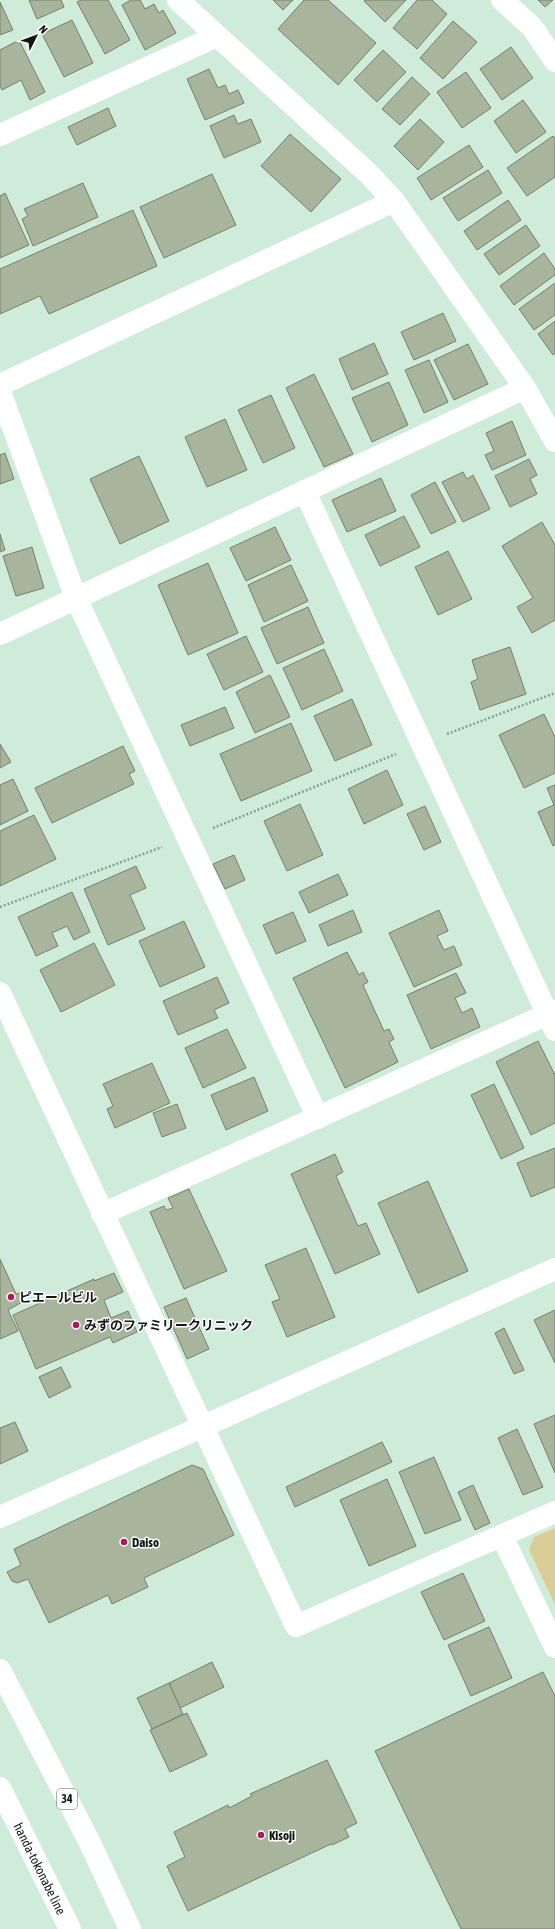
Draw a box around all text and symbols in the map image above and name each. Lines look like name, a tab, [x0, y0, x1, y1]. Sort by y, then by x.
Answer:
north arrow	[16, 16, 56, 56]
text: N	[37, 23, 50, 36]
place label: ピエールビル	[19, 1290, 97, 1305]
marker: ピエールビル	[6, 1292, 16, 1302]
place label: みずのファミリークリニック	[84, 1318, 253, 1333]
marker: みずのファミリークリニック	[71, 1320, 81, 1330]
place label: Daiso	[132, 1535, 159, 1550]
marker: Daiso	[119, 1537, 129, 1547]
road number: 34	[57, 1789, 77, 1809]
street label: handa-tokonabe line	[11, 1820, 69, 1917]
place label: Kisoji	[269, 1828, 295, 1843]
marker: Kisoji	[256, 1830, 266, 1840]

